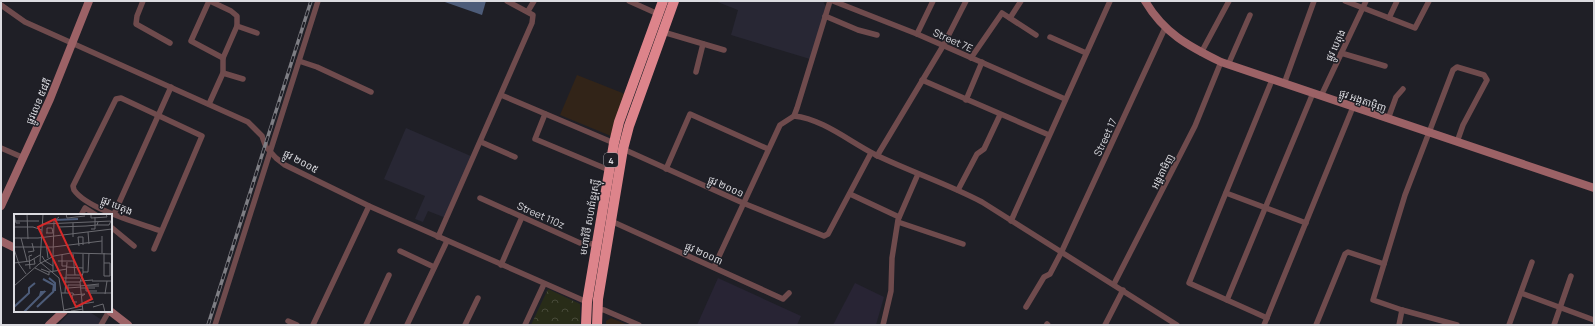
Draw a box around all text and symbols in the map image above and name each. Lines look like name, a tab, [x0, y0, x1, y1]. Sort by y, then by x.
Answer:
street label: Street 7E	[931, 25, 975, 55]
street label: ផ្លូវ បេតុង	[1322, 27, 1351, 64]
street label: ផ្លូវលេខ ៥៨ភី	[22, 76, 57, 128]
street label: ផ្លូវ អង្តតាម៉ិញ	[1336, 85, 1389, 117]
street label: Street 17	[1090, 116, 1120, 158]
street label: ផ្លូវ ២០០៥	[279, 146, 321, 179]
street label: អង្គតាមិញ	[1147, 151, 1177, 191]
road number: 4	[604, 153, 618, 167]
street label: ផ្លូវ ២០០១	[705, 172, 746, 203]
street label: មហាវិថី សហព័ន្ធរុស្ស៊ី	[575, 178, 605, 256]
street label: ផ្លូវ បេតុង	[98, 192, 135, 221]
street label: Street 110z	[515, 198, 567, 232]
inset map	[14, 214, 112, 312]
street label: ផ្លូវ ២០០៣	[681, 238, 725, 270]

